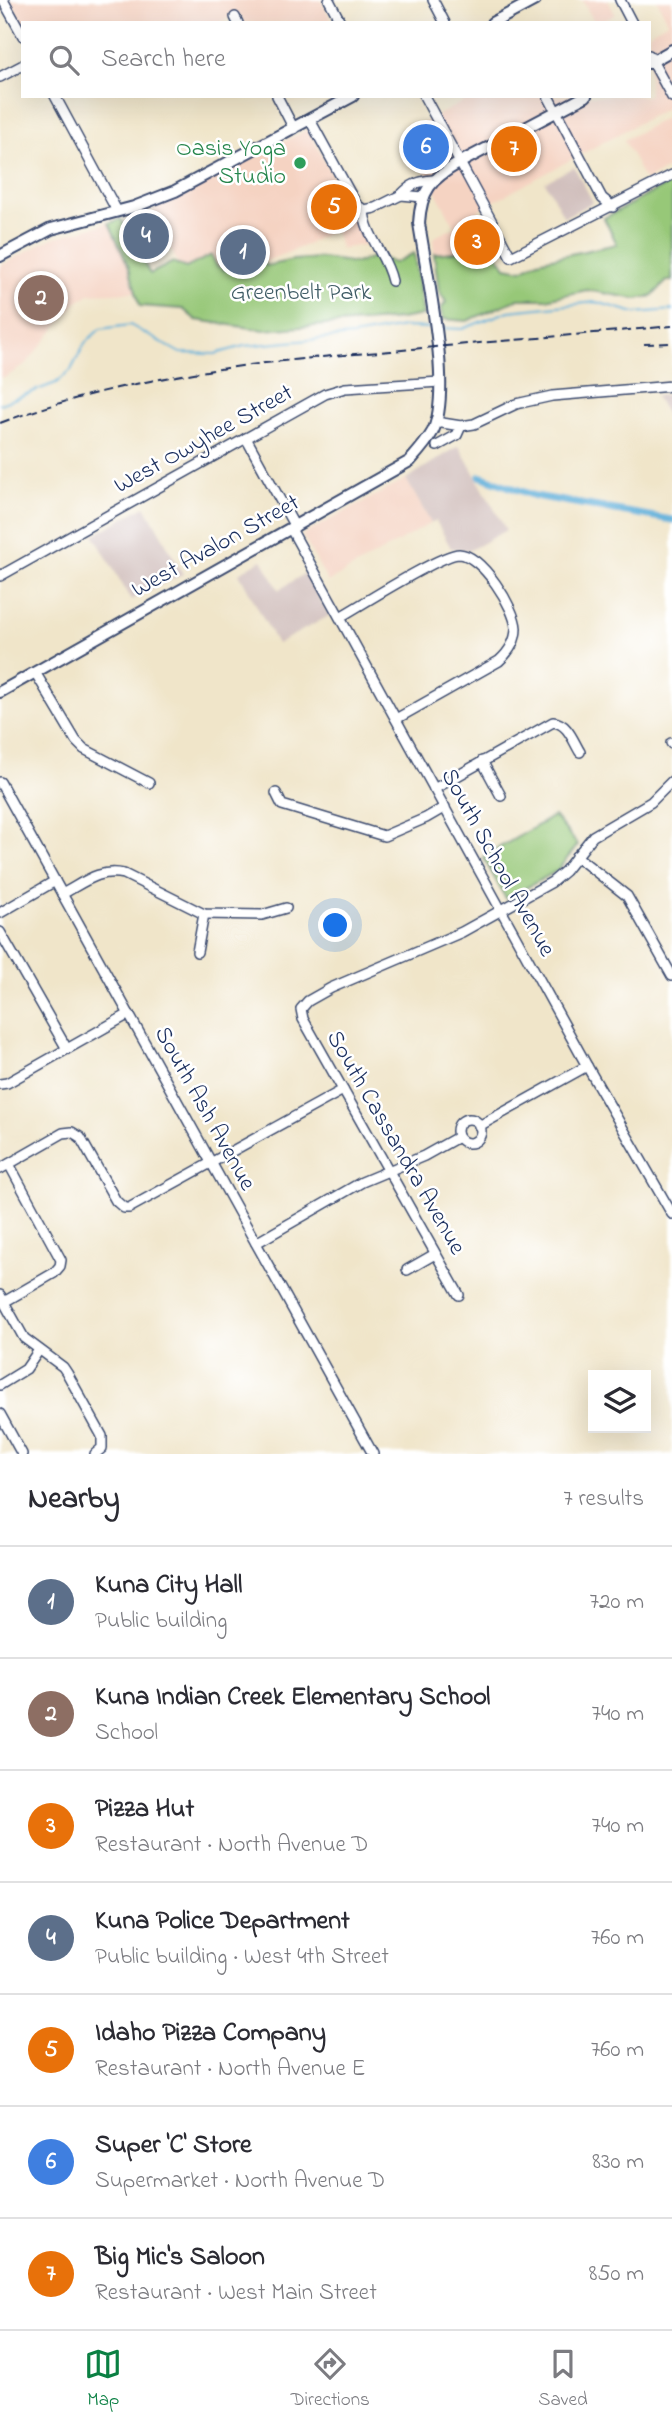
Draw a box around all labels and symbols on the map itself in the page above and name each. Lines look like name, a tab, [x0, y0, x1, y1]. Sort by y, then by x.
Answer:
pin: 6	[403, 121, 449, 173]
pin: 7	[491, 123, 537, 175]
place label: Oasis Yoga Studio	[176, 132, 286, 195]
marker: Oasis Yoga Studio	[292, 155, 308, 171]
pin: 5	[311, 181, 357, 233]
pin: 4	[123, 210, 169, 262]
pin: 3	[454, 216, 500, 268]
pin: 1	[220, 226, 266, 278]
pin: 2	[18, 272, 64, 324]
park label: Greenbelt Park	[231, 276, 372, 311]
street label: West Owyhee Street	[108, 376, 300, 505]
street label: West Avalon Street	[126, 486, 306, 608]
street label: South School Avenue	[431, 762, 563, 964]
your location	[318, 908, 352, 942]
street label: South Ash Avenue	[144, 1020, 264, 1198]
street label: South Cassandra Avenue	[316, 1024, 474, 1262]

